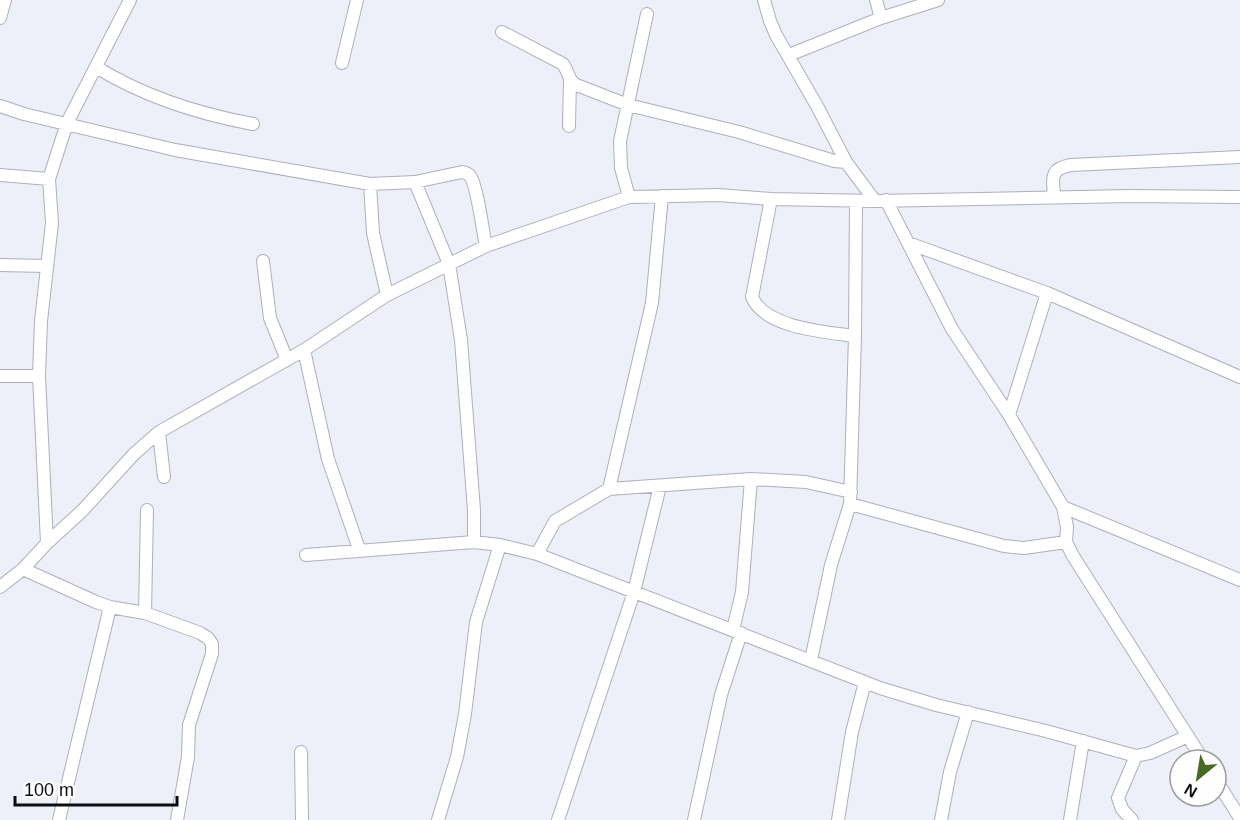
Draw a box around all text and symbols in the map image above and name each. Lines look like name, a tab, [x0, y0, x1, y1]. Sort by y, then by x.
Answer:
north arrow	[1168, 748, 1228, 808]
scale bar	[15, 769, 177, 807]
text: 100 m	[24, 780, 74, 800]
text: N	[1181, 780, 1200, 801]

